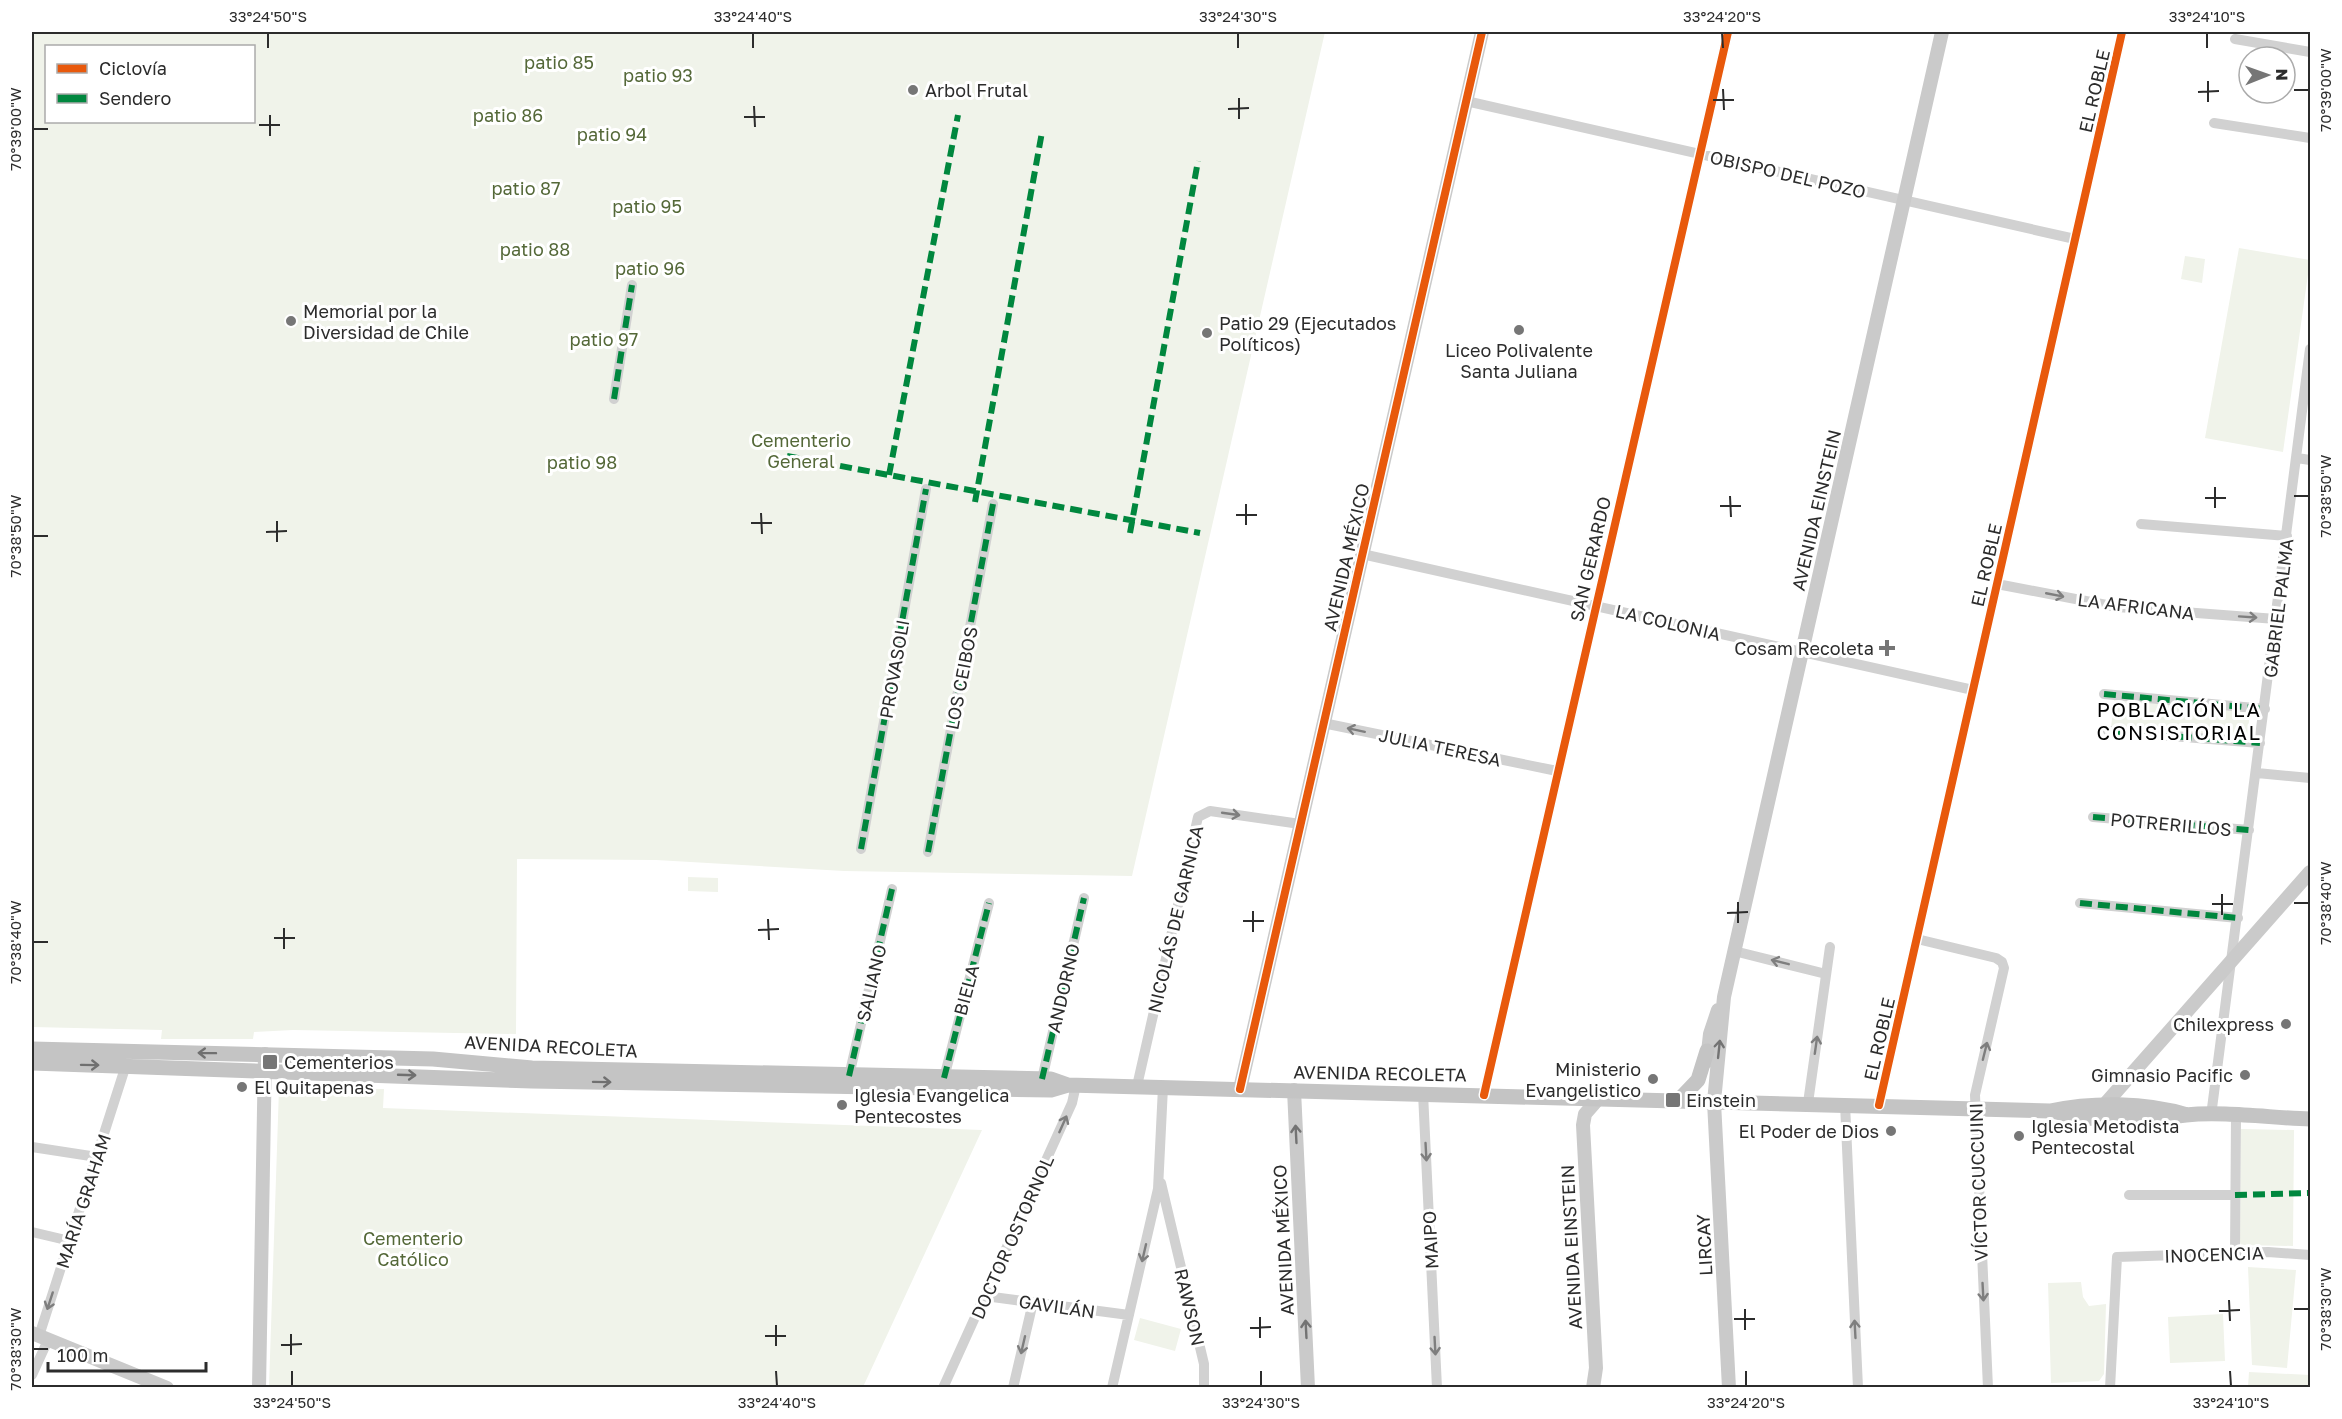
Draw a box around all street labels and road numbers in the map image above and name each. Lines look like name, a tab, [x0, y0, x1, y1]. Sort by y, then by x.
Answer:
street label: EL ROBLE	[2074, 47, 2114, 135]
street label: OBISPO DEL POZO	[1708, 145, 1868, 203]
street label: AVENIDA EINSTEIN	[1787, 427, 1845, 593]
street label: AVENIDA MÉXICO	[1318, 481, 1374, 633]
street label: SAN GERARDO	[1565, 494, 1615, 624]
street label: EL ROBLE	[1966, 521, 2006, 609]
street label: GABRIEL PALMA	[2259, 537, 2297, 679]
street label: LA AFRICANA	[2076, 588, 2196, 624]
street label: LA COLONIA	[1613, 599, 1723, 645]
street label: PROVASOLI	[874, 618, 914, 720]
street label: LOS CEIBOS	[940, 625, 982, 731]
street label: JULIA TERESA	[1377, 723, 1503, 771]
street label: POTRERILLOS	[2109, 808, 2233, 840]
street label: NICOLÁS DE GARNICA	[1143, 823, 1207, 1015]
street label: ANDORNO	[1042, 941, 1084, 1035]
street label: SALIANO	[851, 942, 891, 1024]
street label: BIELA	[949, 962, 983, 1018]
street label: EL ROBLE	[1859, 995, 1899, 1083]
street label: AVENIDA RECOLETA	[464, 1030, 638, 1062]
street label: AVENIDA RECOLETA	[1293, 1060, 1467, 1086]
street label: VÍCTOR CUCCUINI	[1964, 1102, 1992, 1262]
street label: MARÍA GRAHAM	[51, 1131, 115, 1271]
street label: DOCTOR OSTORNOL	[966, 1152, 1058, 1322]
street label: AVENIDA MÉXICO	[1268, 1164, 1298, 1316]
street label: AVENIDA EINSTEIN	[1556, 1164, 1586, 1330]
street label: MAIPO	[1417, 1210, 1443, 1270]
street label: LIRCAY	[1691, 1213, 1717, 1276]
street label: INOCENCIA	[2164, 1241, 2264, 1267]
street label: RAWSON	[1170, 1266, 1210, 1348]
street label: GAVILÁN	[1017, 1290, 1097, 1322]

